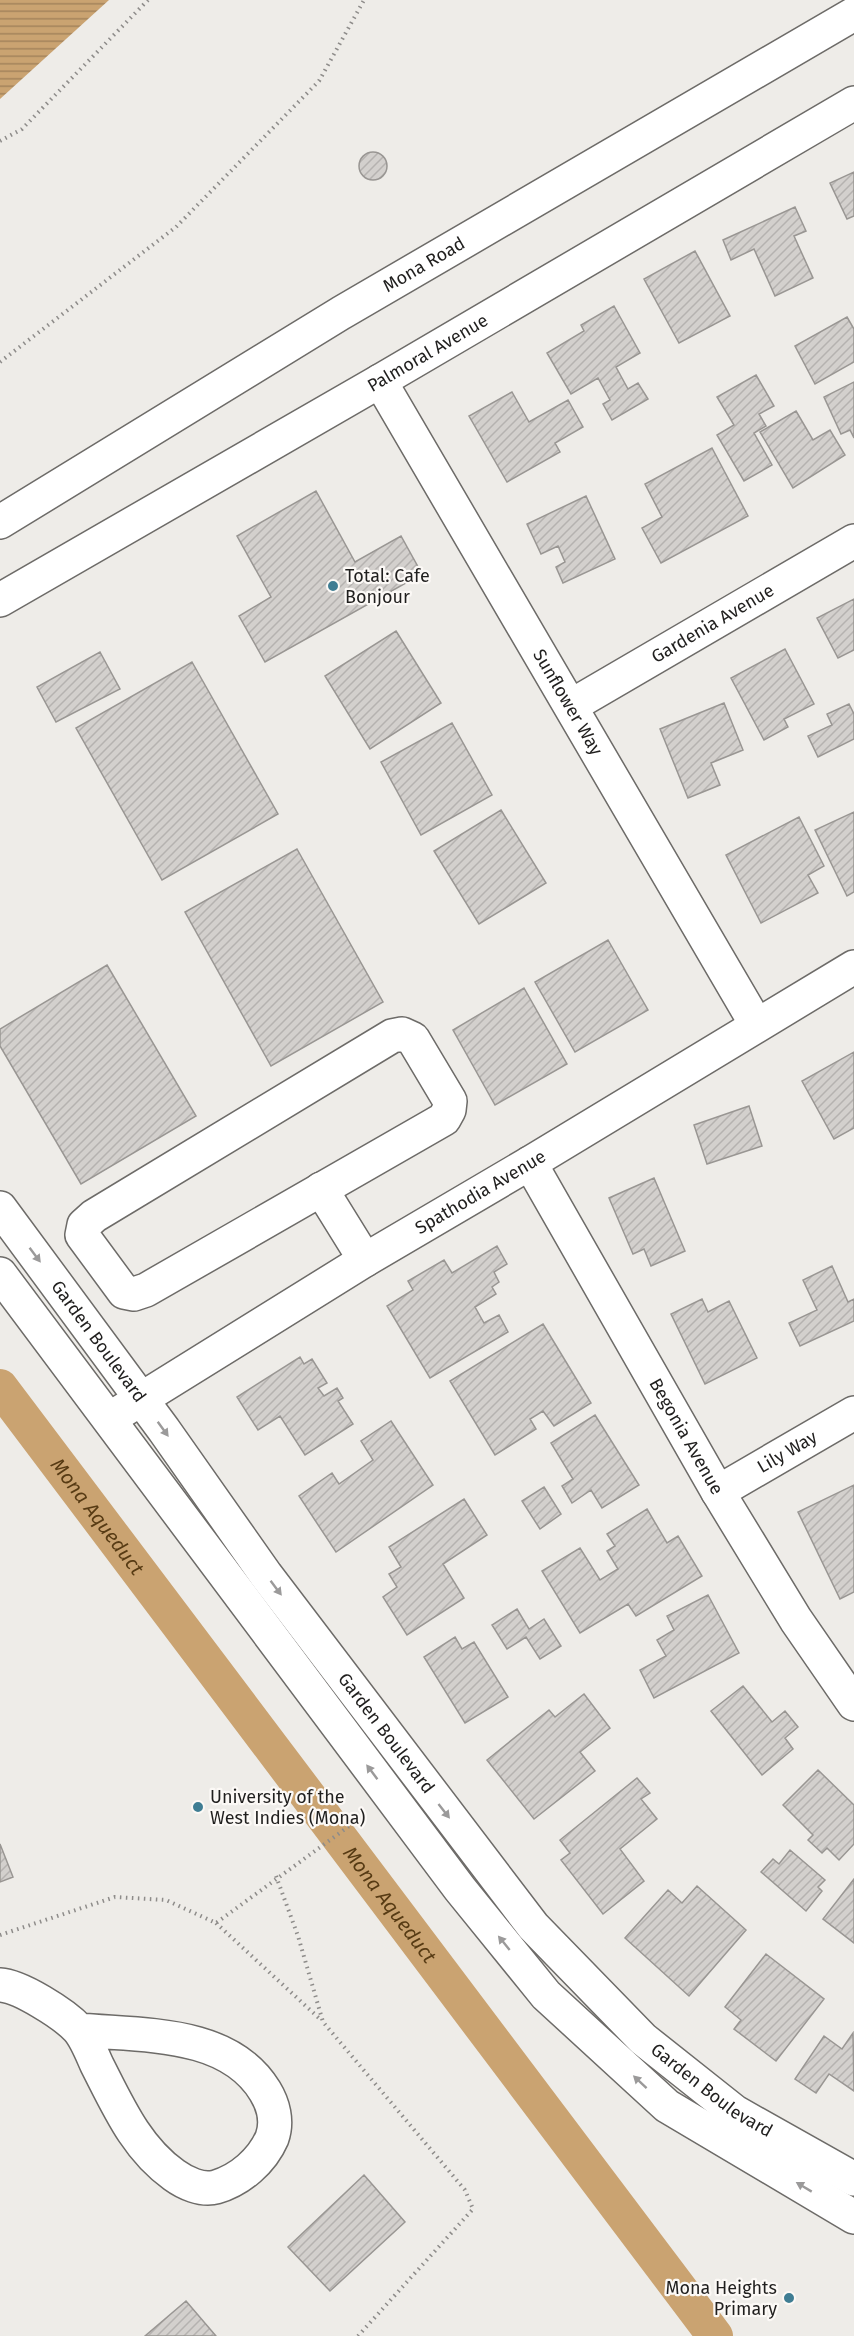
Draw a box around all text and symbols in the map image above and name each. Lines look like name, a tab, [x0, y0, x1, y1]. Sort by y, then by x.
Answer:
street label: Mona Road	[379, 232, 469, 297]
street label: Palmoral Avenue	[364, 309, 492, 397]
place label: Total: Cafe Bonjour	[345, 565, 430, 608]
marker: Total: Cafe Bonjour	[326, 579, 340, 593]
street label: Gardenia Avenue	[647, 579, 778, 668]
street label: Sunflower Way	[528, 645, 607, 759]
street label: Spathodia Avenue	[411, 1145, 550, 1239]
one-way arrow	[29, 1247, 41, 1263]
street label: Garden Boulevard	[46, 1276, 151, 1407]
street label: Begonia Avenue	[644, 1374, 728, 1499]
one-way arrow	[157, 1421, 169, 1437]
street label: Lily Way	[753, 1426, 821, 1478]
water label: Mona Aqueduct	[46, 1453, 150, 1580]
one-way arrow	[270, 1580, 282, 1596]
street label: Garden Boulevard	[333, 1668, 439, 1798]
one-way arrow	[367, 1764, 379, 1779]
place label: University of the West Indies (Mona)	[210, 1786, 366, 1829]
marker: University of the West Indies (Mona)	[191, 1800, 205, 1814]
one-way arrow	[437, 1803, 450, 1819]
water label: Mona Aqueduct	[338, 1842, 442, 1968]
one-way arrow	[498, 1935, 511, 1951]
street label: Garden Boulevard	[646, 2038, 777, 2142]
one-way arrow	[633, 2075, 648, 2089]
one-way arrow	[795, 2182, 812, 2192]
place label: Mona Heights Primary	[665, 2277, 777, 2320]
marker: Mona Heights Primary	[782, 2291, 796, 2305]

